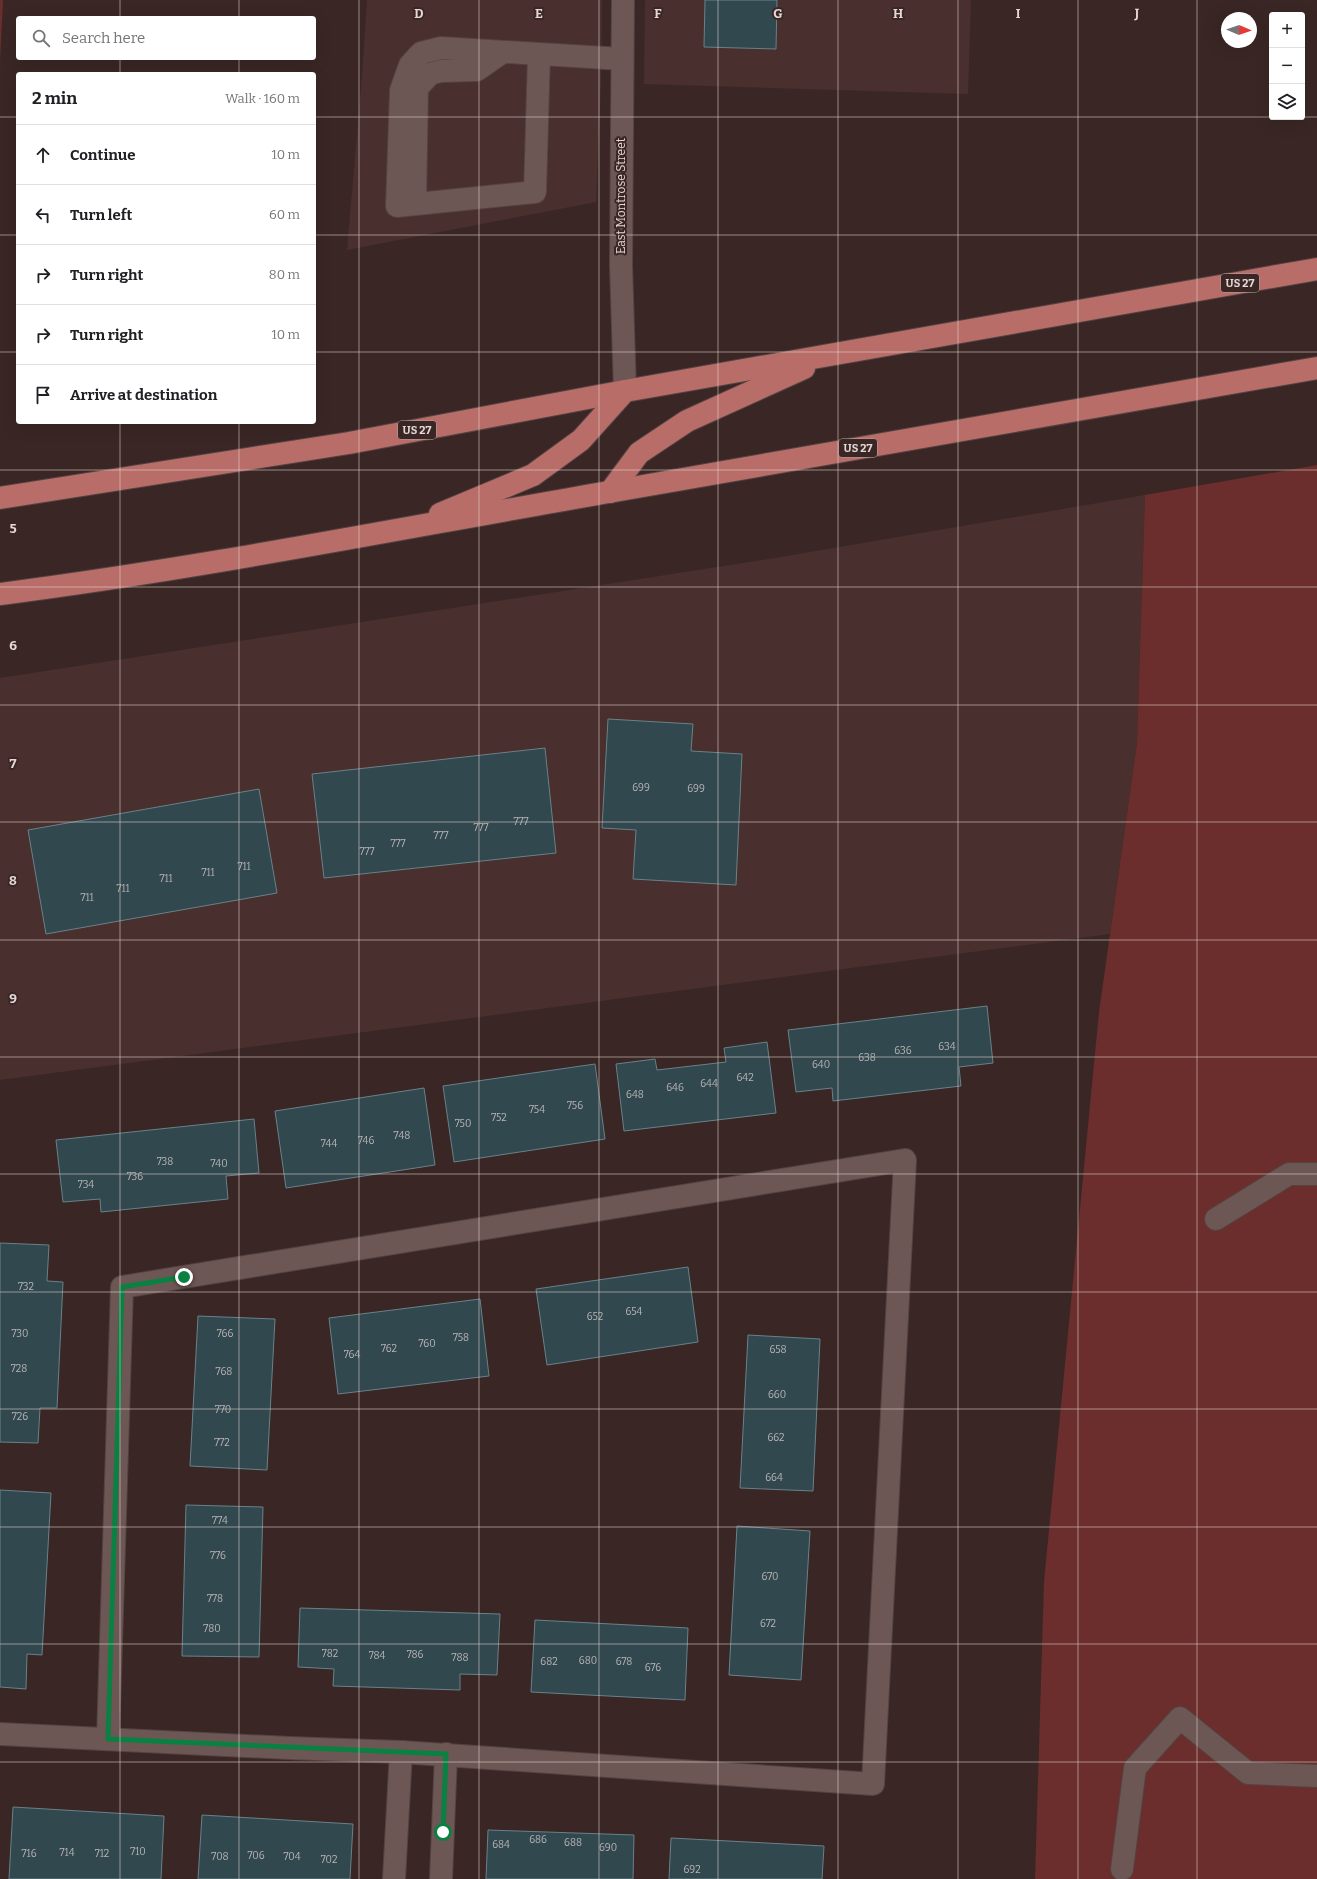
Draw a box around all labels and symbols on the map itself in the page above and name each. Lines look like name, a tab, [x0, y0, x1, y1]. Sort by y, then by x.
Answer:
text: D	[414, 6, 424, 21]
text: E	[535, 6, 543, 21]
text: F	[654, 6, 662, 21]
text: G	[773, 6, 783, 21]
text: H	[893, 6, 903, 21]
text: I	[1016, 6, 1021, 21]
text: J	[1134, 6, 1140, 21]
north arrow	[1221, 12, 1257, 48]
street label: East Montrose Street	[614, 137, 628, 254]
road number: US 27	[1221, 274, 1259, 292]
road number: US 27	[398, 421, 436, 439]
road number: US 27	[839, 439, 877, 457]
text: 5	[9, 521, 17, 536]
text: 6	[9, 638, 17, 653]
text: 7	[10, 756, 17, 771]
house number: 699	[632, 782, 650, 794]
house number: 699	[687, 783, 705, 795]
house number: 777	[513, 816, 529, 828]
house number: 777	[473, 822, 489, 834]
house number: 777	[433, 830, 449, 842]
house number: 777	[390, 838, 406, 850]
house number: 777	[359, 846, 375, 858]
house number: 711	[237, 861, 251, 873]
house number: 711	[201, 867, 215, 879]
text: 8	[9, 873, 17, 888]
house number: 711	[159, 873, 173, 885]
house number: 711	[116, 883, 130, 895]
house number: 711	[80, 892, 94, 904]
text: 9	[9, 991, 17, 1006]
house number: 634	[938, 1041, 956, 1053]
house number: 636	[894, 1045, 912, 1057]
house number: 638	[858, 1052, 876, 1064]
house number: 640	[812, 1059, 830, 1071]
house number: 642	[736, 1072, 754, 1084]
house number: 644	[700, 1078, 718, 1090]
house number: 646	[666, 1082, 684, 1094]
house number: 648	[626, 1089, 644, 1101]
house number: 756	[567, 1100, 583, 1112]
house number: 754	[529, 1104, 545, 1116]
house number: 752	[491, 1112, 507, 1124]
house number: 750	[455, 1118, 471, 1130]
house number: 748	[394, 1130, 410, 1142]
house number: 746	[358, 1135, 374, 1147]
house number: 744	[321, 1138, 337, 1150]
house number: 738	[157, 1156, 173, 1168]
house number: 740	[210, 1158, 228, 1170]
house number: 736	[127, 1171, 143, 1183]
house number: 734	[78, 1179, 94, 1191]
route end	[175, 1268, 193, 1286]
house number: 732	[18, 1281, 34, 1293]
house number: 654	[626, 1306, 643, 1318]
house number: 652	[587, 1311, 603, 1323]
house number: 730	[12, 1328, 28, 1340]
house number: 766	[217, 1328, 233, 1340]
house number: 758	[453, 1332, 469, 1344]
house number: 760	[418, 1338, 436, 1350]
house number: 762	[381, 1343, 397, 1355]
house number: 658	[769, 1344, 787, 1356]
house number: 764	[344, 1349, 360, 1361]
house number: 728	[11, 1363, 27, 1375]
house number: 768	[216, 1366, 232, 1378]
house number: 660	[768, 1389, 786, 1401]
house number: 770	[215, 1404, 231, 1416]
house number: 726	[12, 1411, 28, 1423]
house number: 662	[767, 1432, 785, 1444]
house number: 772	[214, 1437, 230, 1449]
house number: 664	[765, 1472, 783, 1484]
house number: 774	[212, 1515, 228, 1527]
house number: 776	[210, 1550, 226, 1562]
house number: 670	[762, 1571, 778, 1583]
house number: 778	[207, 1593, 223, 1605]
house number: 672	[760, 1618, 776, 1630]
house number: 780	[203, 1623, 221, 1635]
house number: 782	[322, 1648, 338, 1660]
house number: 786	[407, 1649, 423, 1661]
house number: 784	[369, 1650, 386, 1662]
house number: 788	[452, 1652, 468, 1664]
house number: 680	[579, 1655, 597, 1667]
house number: 682	[540, 1656, 558, 1668]
house number: 678	[616, 1656, 632, 1668]
house number: 676	[645, 1662, 661, 1674]
route start	[434, 1823, 452, 1841]
house number: 686	[529, 1834, 547, 1846]
house number: 688	[564, 1837, 582, 1849]
house number: 684	[492, 1839, 510, 1851]
house number: 690	[599, 1842, 617, 1854]
house number: 710	[130, 1846, 146, 1858]
house number: 714	[60, 1847, 75, 1859]
house number: 716	[21, 1848, 37, 1860]
house number: 712	[95, 1848, 109, 1860]
house number: 706	[247, 1850, 265, 1862]
house number: 708	[211, 1851, 229, 1863]
house number: 704	[283, 1851, 301, 1863]
house number: 702	[321, 1854, 337, 1866]
house number: 692	[683, 1864, 701, 1876]

